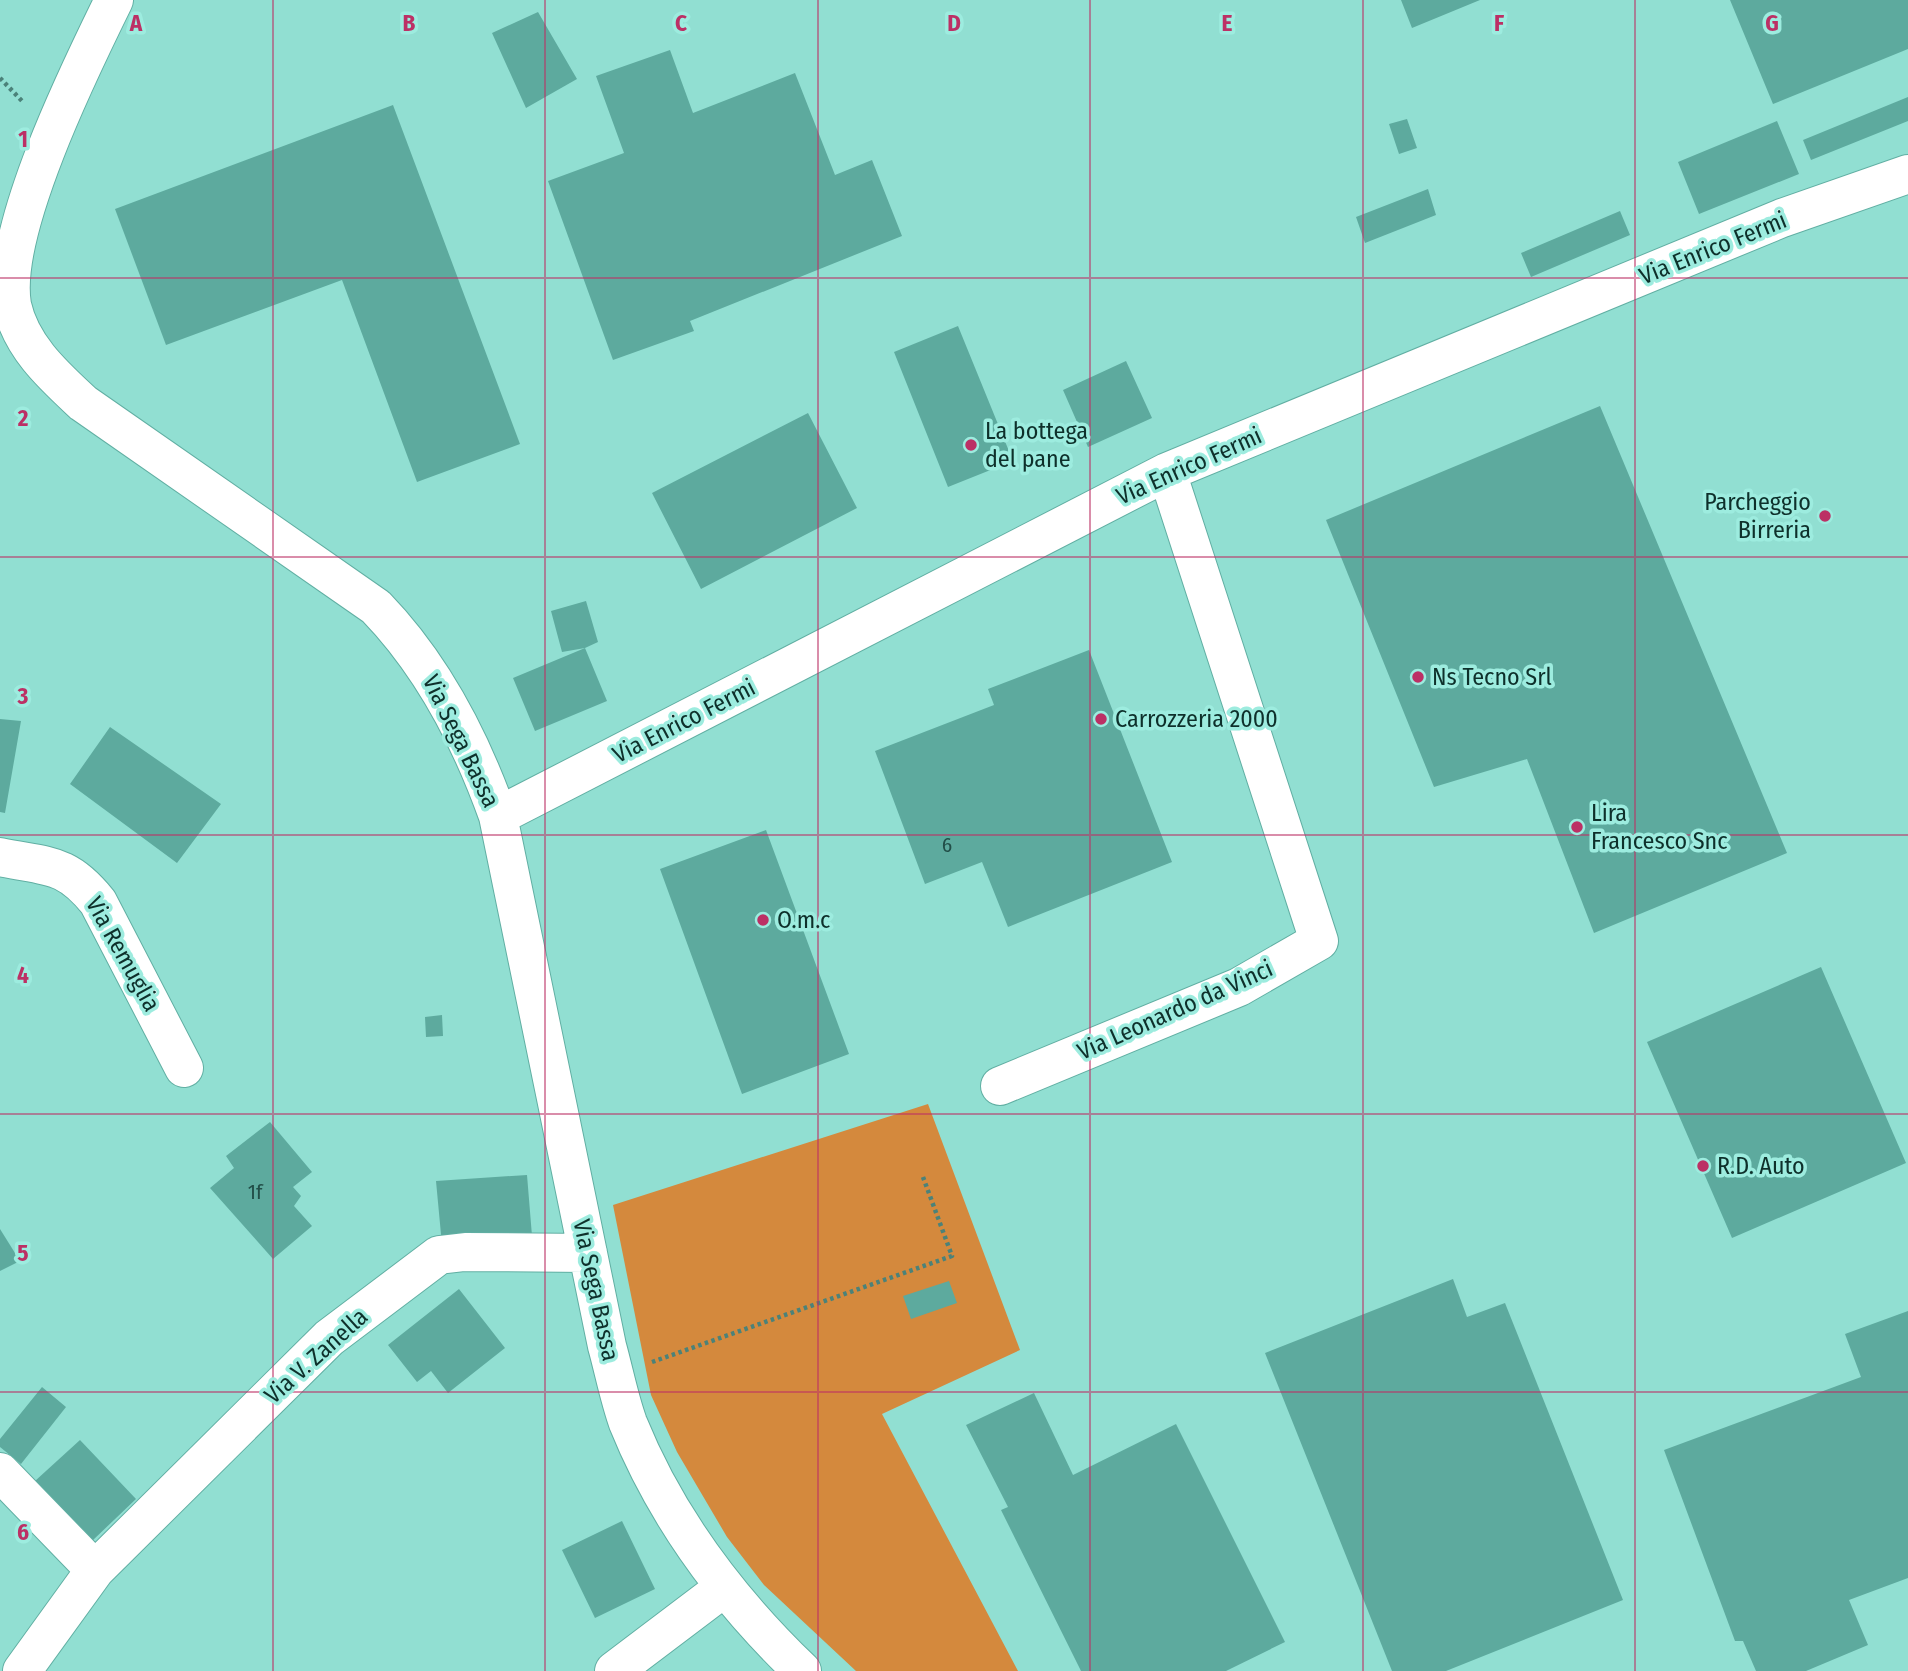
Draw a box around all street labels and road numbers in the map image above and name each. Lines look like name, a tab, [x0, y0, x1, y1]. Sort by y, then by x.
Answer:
street label: Via Enrico Fermi	[1635, 206, 1791, 290]
street label: Via Enrico Fermi	[1112, 421, 1266, 511]
street label: Via Sega Bassa	[417, 670, 505, 812]
street label: Via Enrico Fermi	[608, 673, 760, 769]
street label: Via Remuglia	[80, 892, 166, 1016]
street label: Via Leonardo da Vinci	[1073, 954, 1277, 1066]
street label: Via Sega Bassa	[567, 1217, 625, 1363]
street label: Via V. Zanella	[259, 1302, 373, 1410]

